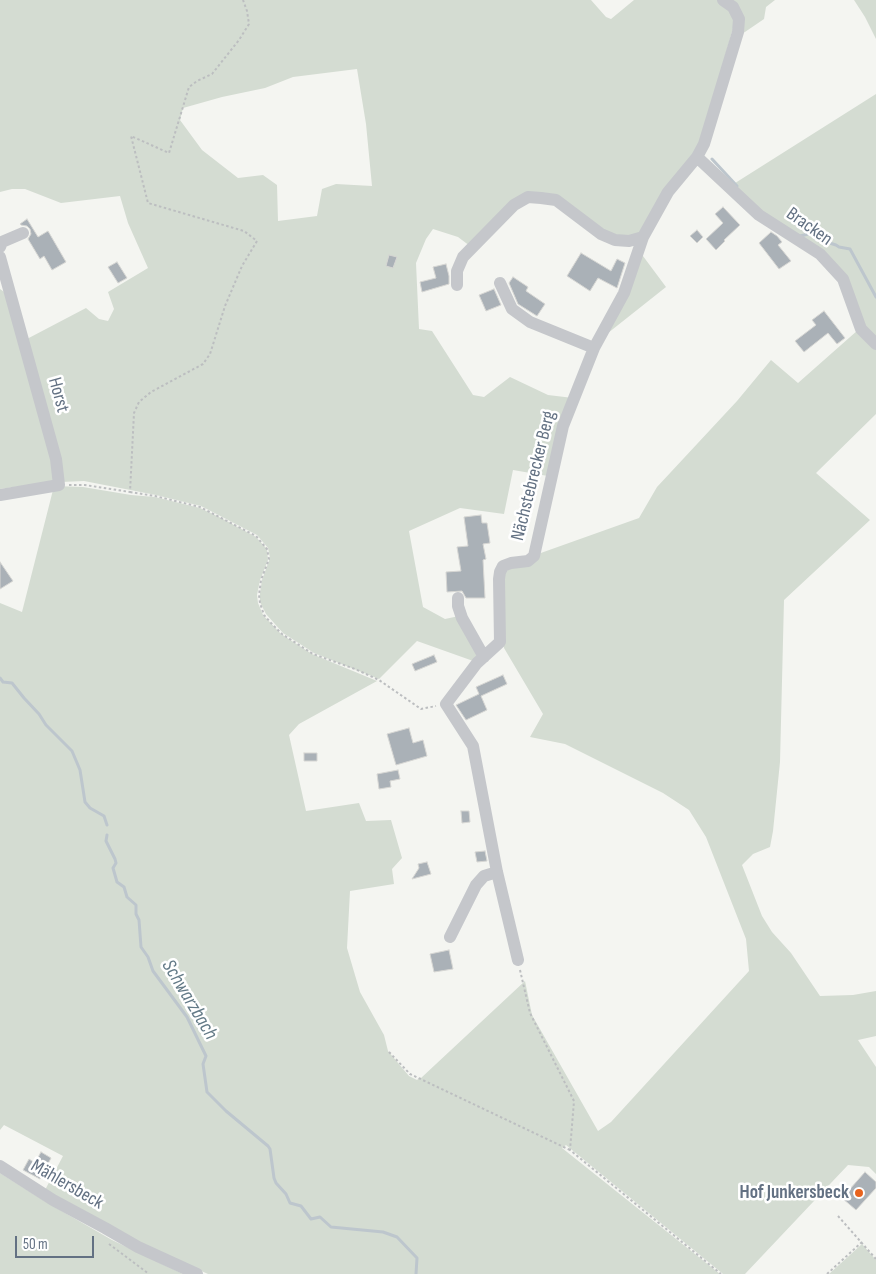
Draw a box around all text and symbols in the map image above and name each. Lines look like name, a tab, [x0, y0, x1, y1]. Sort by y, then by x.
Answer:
street label: Bracken	[781, 203, 837, 251]
street label: Horst	[42, 375, 74, 415]
street label: Nächstebrecker Berg	[507, 409, 561, 543]
water label: Schwarzbach	[156, 956, 222, 1044]
street label: Mählersbeck	[27, 1155, 107, 1215]
place label: Hof Junkersbeck	[740, 1182, 849, 1204]
marker: Hof Junkersbeck	[853, 1187, 865, 1199]
scale bar	[18, 1226, 96, 1258]
text: 50 m	[23, 1235, 48, 1254]

